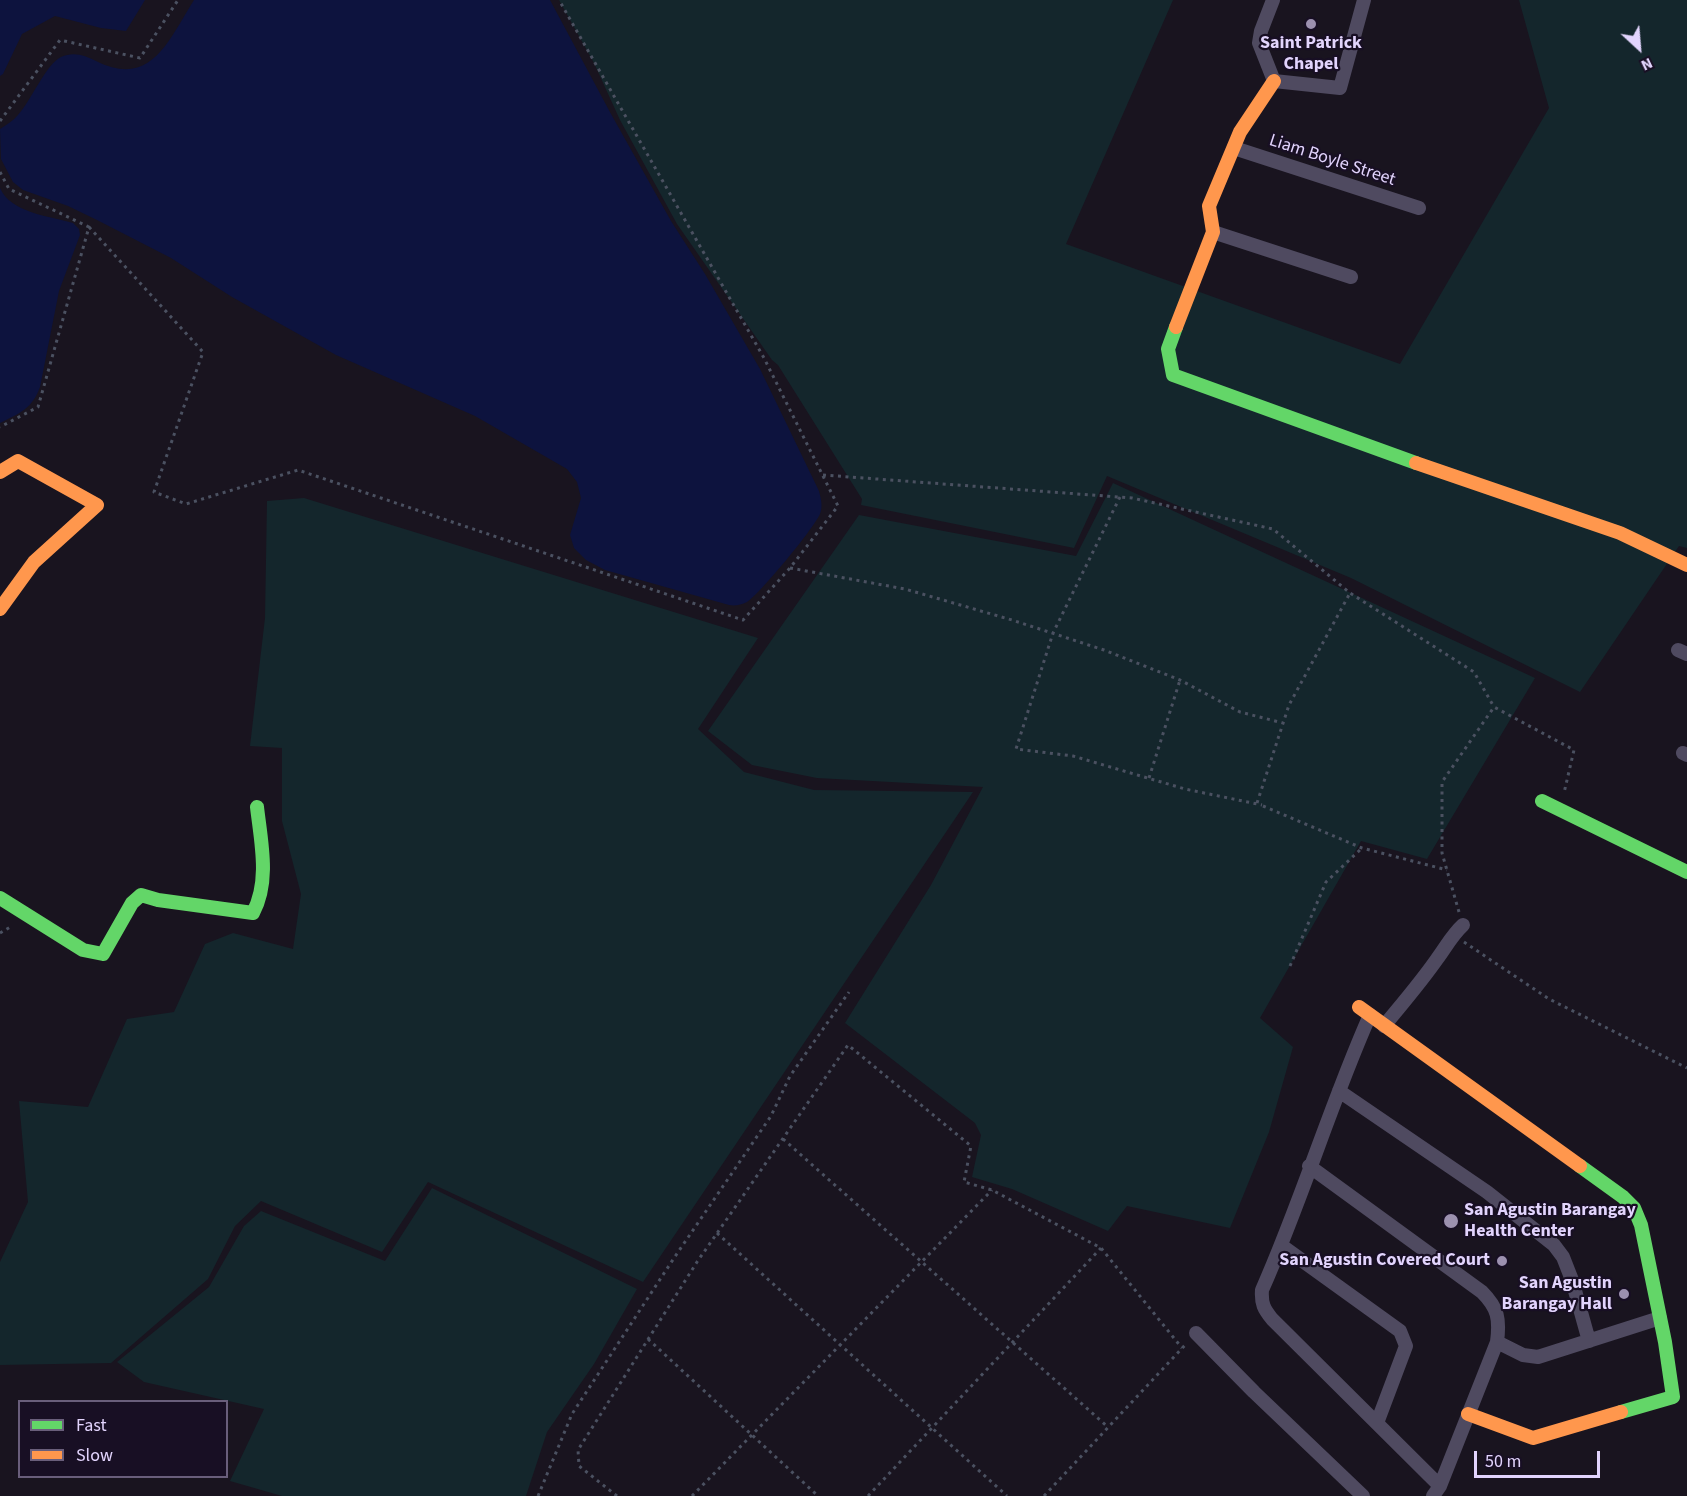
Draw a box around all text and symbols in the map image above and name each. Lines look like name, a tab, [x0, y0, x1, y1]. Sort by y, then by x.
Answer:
marker: Saint Patrick Chapel	[1304, 17, 1318, 31]
north arrow	[1609, 18, 1669, 78]
place label: Saint Patrick Chapel	[1260, 33, 1362, 76]
text: N	[1637, 52, 1657, 76]
street label: Liam Boyle Street	[1266, 130, 1398, 192]
place label: San Agustin Barangay Health Center	[1464, 1200, 1636, 1242]
marker: San Agustin Barangay Health Center	[1442, 1212, 1460, 1230]
place label: San Agustin Covered Court	[1279, 1250, 1490, 1272]
marker: San Agustin Covered Court	[1495, 1254, 1509, 1268]
place label: San Agustin Barangay Hall	[1502, 1273, 1612, 1316]
marker: San Agustin Barangay Hall	[1617, 1287, 1631, 1301]
legend	[18, 1400, 228, 1478]
text: Fast	[76, 1413, 107, 1438]
scale bar	[1477, 1439, 1603, 1477]
text: Slow	[76, 1443, 113, 1468]
text: 50 m	[1485, 1449, 1521, 1474]

